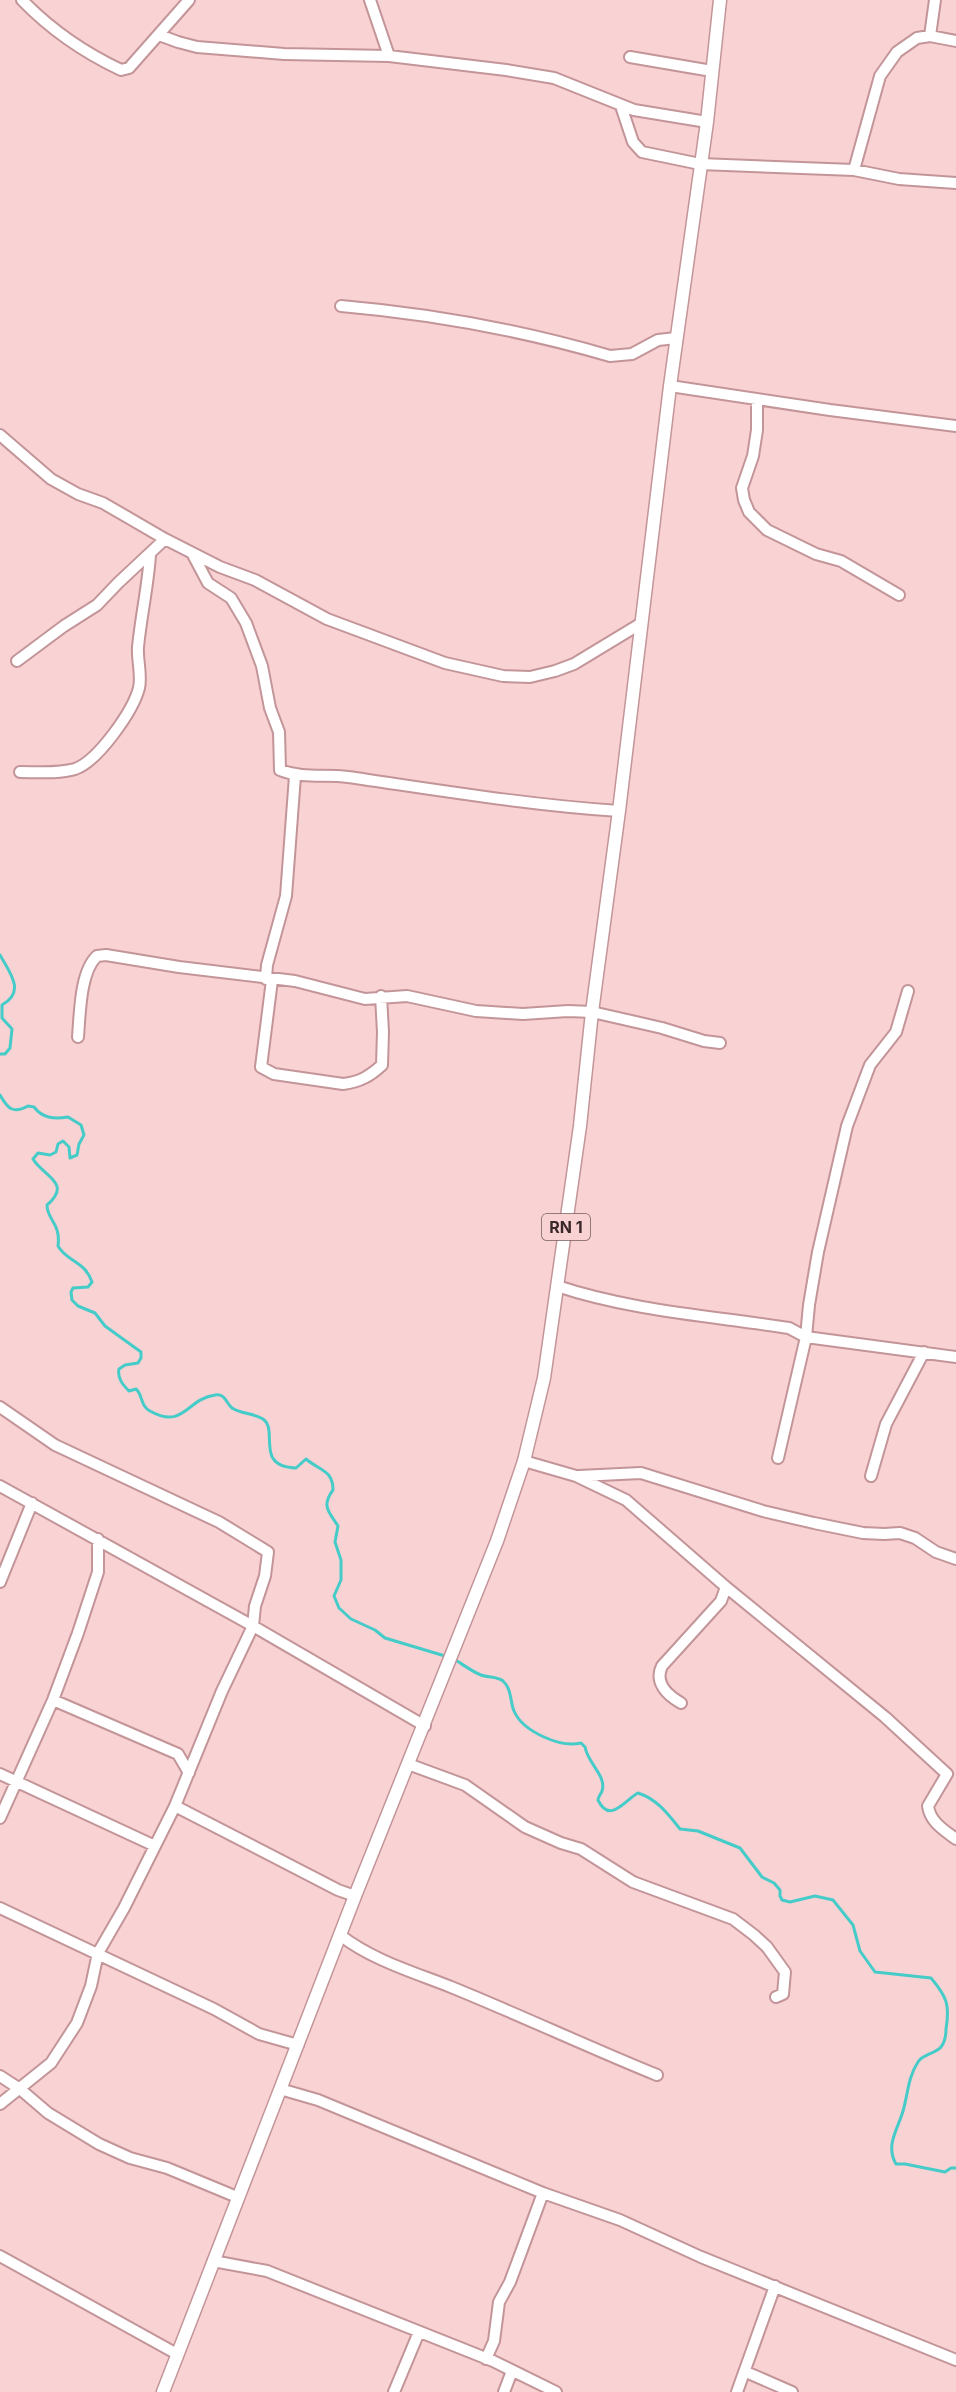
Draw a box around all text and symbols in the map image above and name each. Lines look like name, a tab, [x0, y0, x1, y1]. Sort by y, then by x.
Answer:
road number: RN 1	[542, 1214, 590, 1240]

